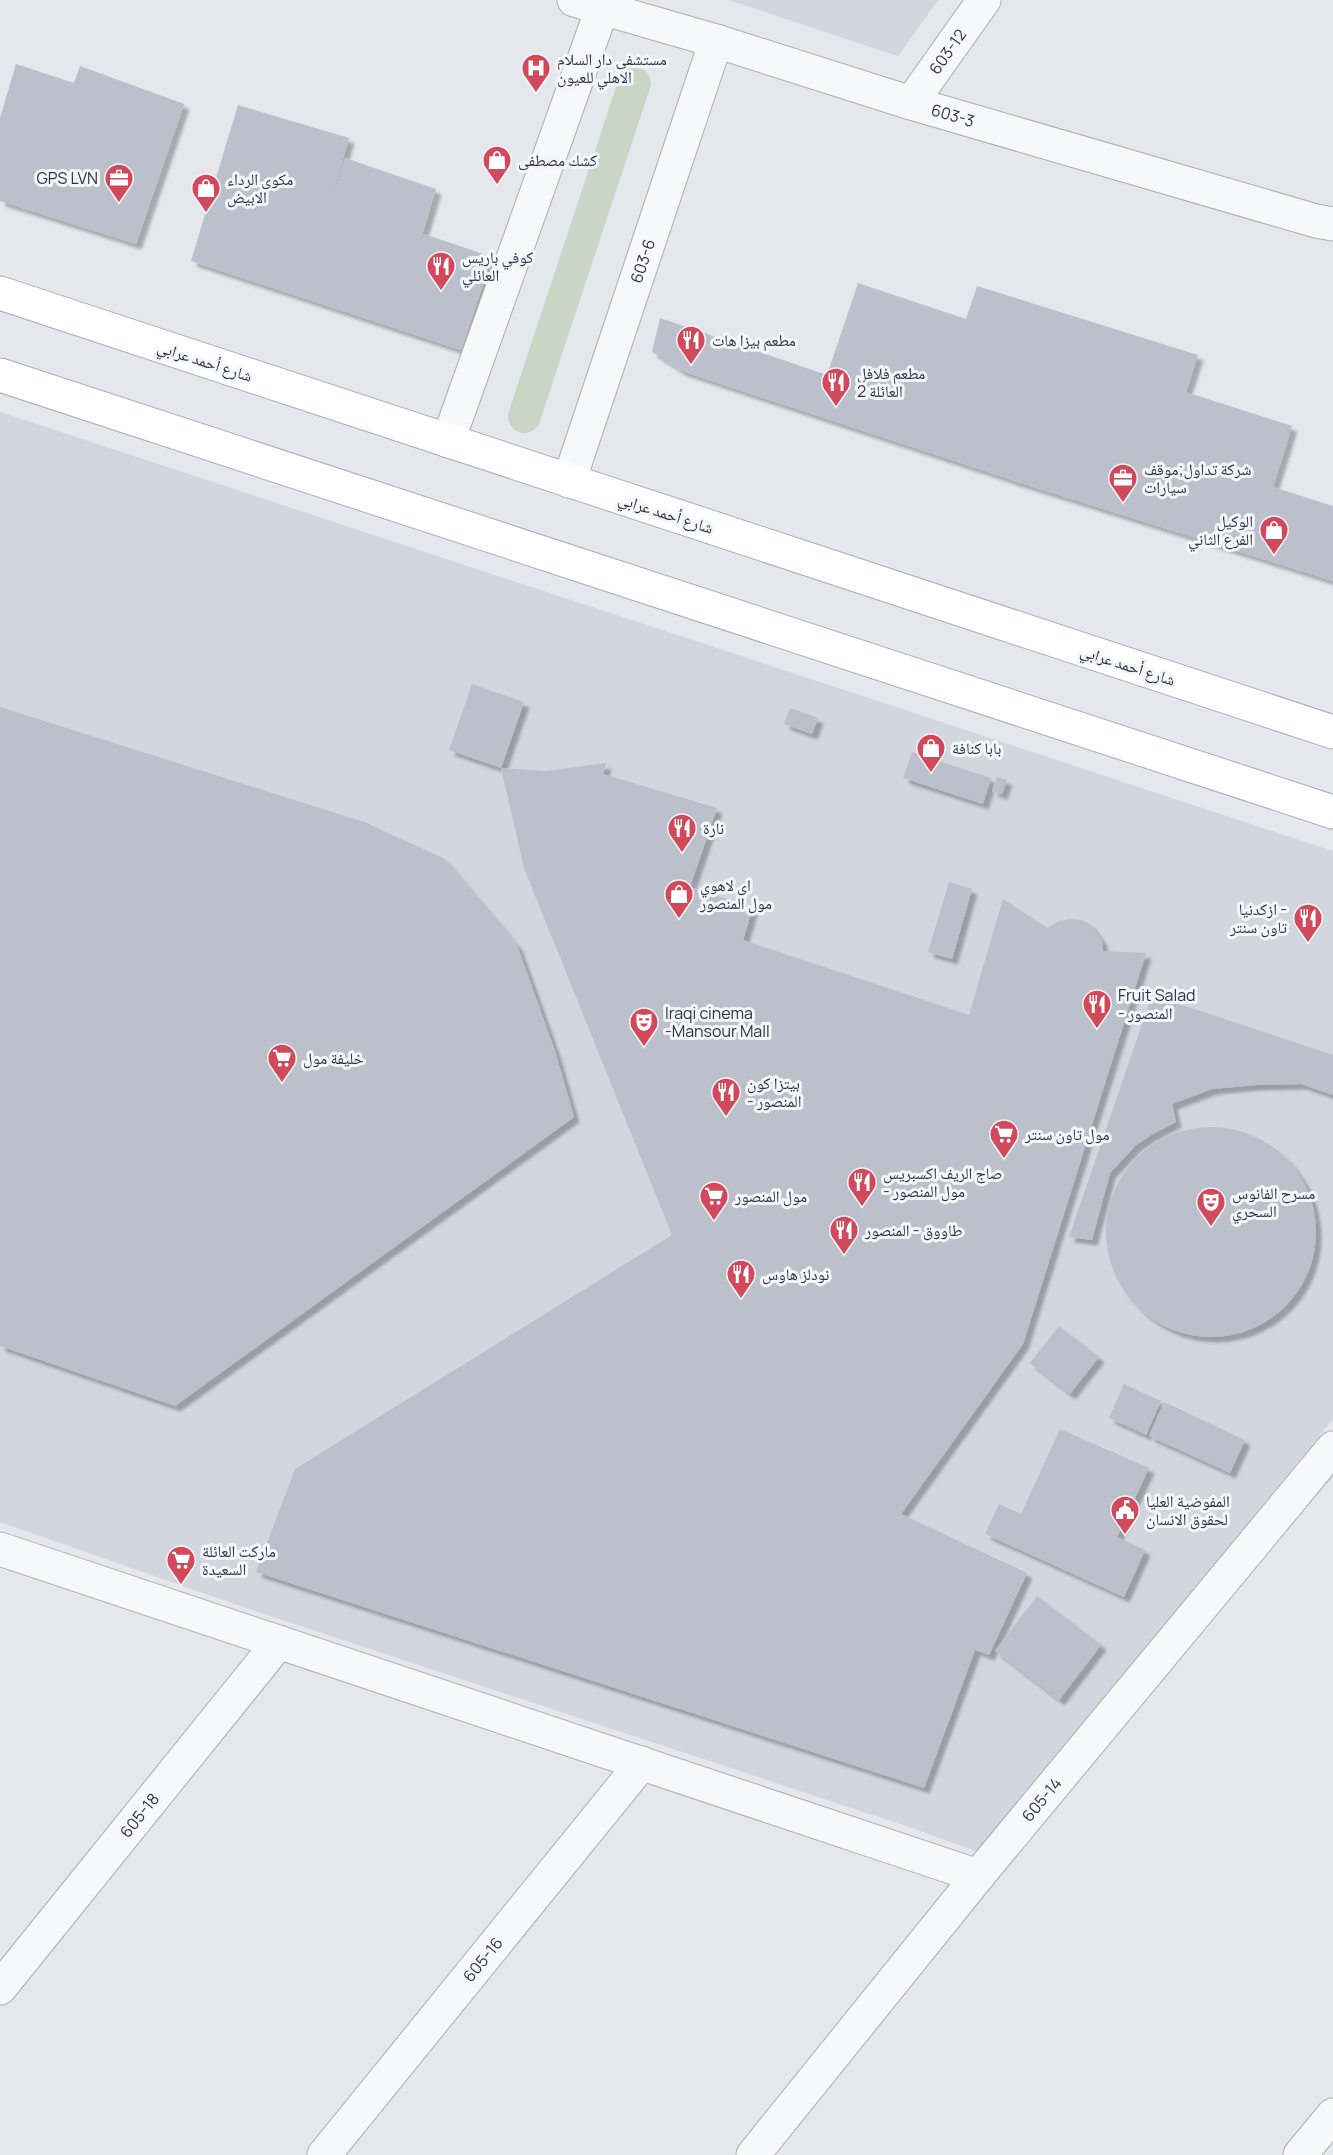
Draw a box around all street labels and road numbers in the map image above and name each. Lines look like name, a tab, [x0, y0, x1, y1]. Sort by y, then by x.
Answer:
street label: 603-12	[924, 25, 971, 79]
street label: 603-3	[929, 98, 977, 132]
street label: 603-6	[625, 236, 660, 286]
street label: شارع أحمد عرابي	[154, 335, 255, 389]
street label: شارع أحمد عرابي	[615, 487, 716, 541]
street label: شارع أحمد عرابي	[1077, 639, 1178, 693]
street label: 605-14	[1017, 1773, 1066, 1826]
street label: 605-18	[115, 1788, 164, 1842]
street label: 605-16	[458, 1932, 508, 1986]

